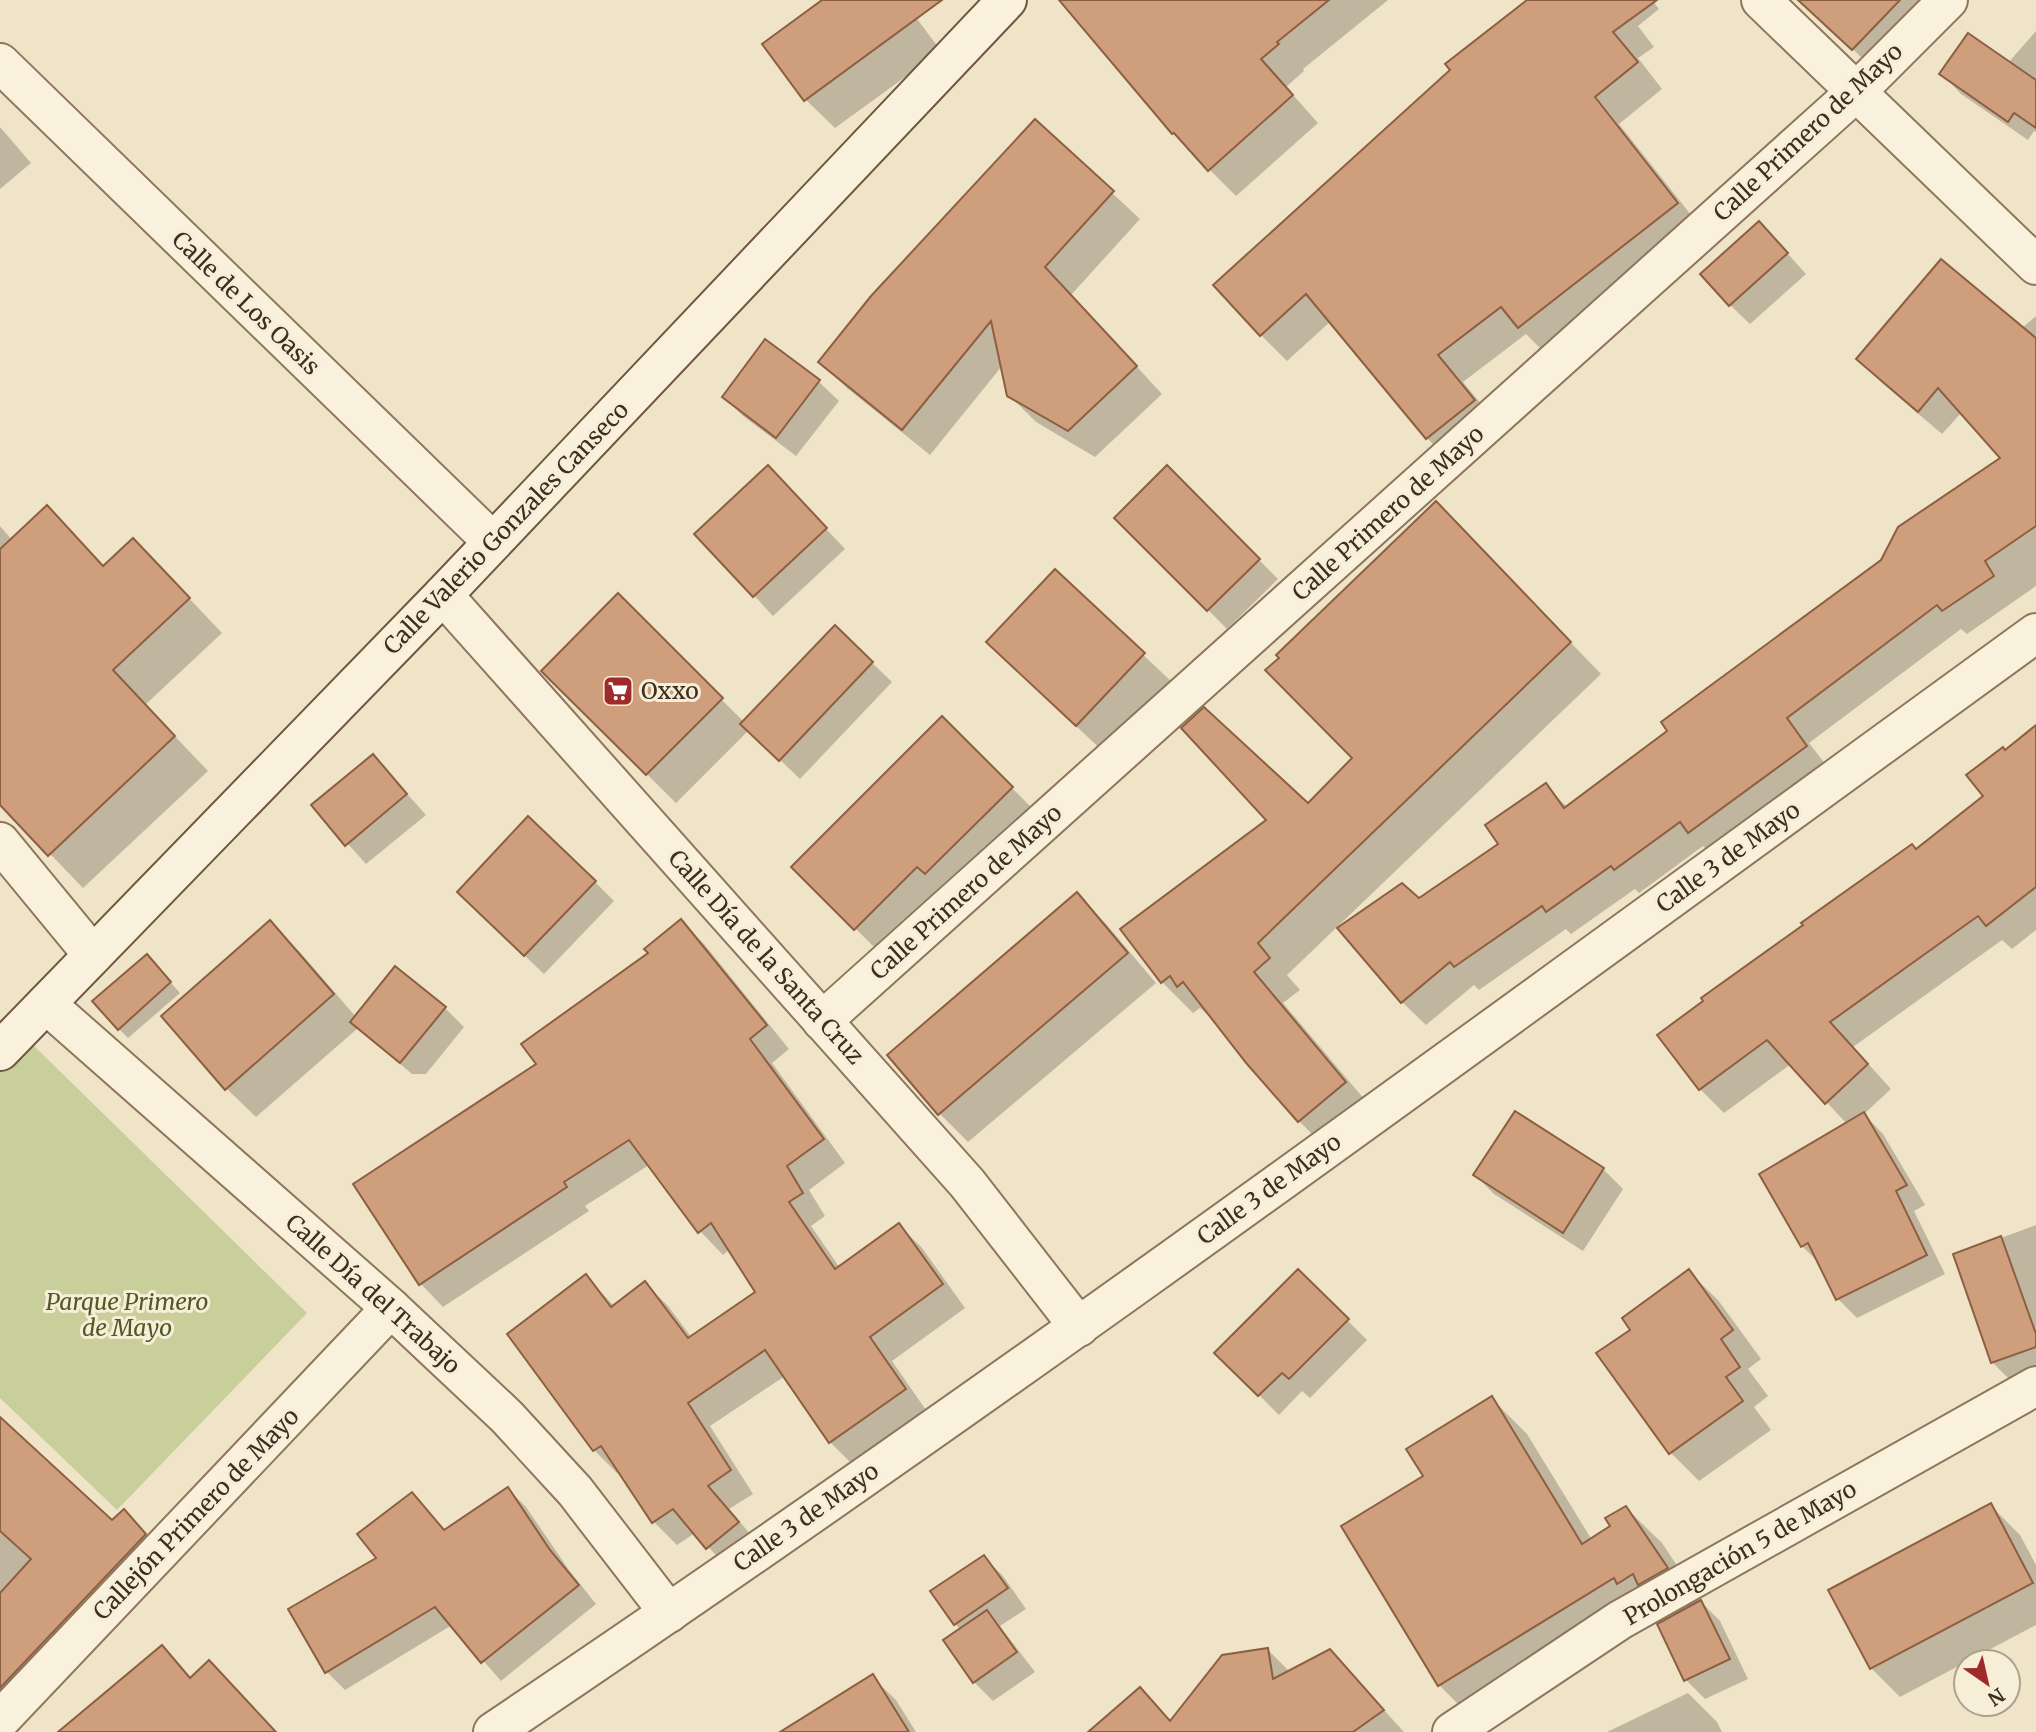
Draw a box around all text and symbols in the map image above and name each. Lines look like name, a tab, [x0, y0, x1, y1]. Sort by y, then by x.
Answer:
street label: Calle Primero de Mayo	[1707, 36, 1908, 227]
street label: Calle de Los Oasis	[166, 225, 326, 381]
street label: Calle Valerio Gonzales Canseco	[377, 395, 634, 660]
street label: Calle Primero de Mayo	[1286, 419, 1490, 606]
supermarket icon: Oxxo	[601, 674, 635, 708]
place label: Oxxo	[641, 676, 699, 705]
street label: Calle 3 de Mayo	[1650, 795, 1805, 919]
street label: Calle Primero de Mayo	[864, 798, 1068, 985]
street label: Calle Día de la Santa Cruz	[662, 843, 870, 1070]
street label: Calle 3 de Mayo	[1191, 1127, 1346, 1251]
street label: Calle Día del Trabajo	[280, 1208, 467, 1380]
park label: Parque Primero de Mayo	[46, 1287, 208, 1342]
street label: Callejón Primero de Mayo	[87, 1402, 305, 1626]
street label: Calle 3 de Mayo	[727, 1456, 884, 1577]
street label: Prolongación 5 de Mayo	[1618, 1474, 1861, 1631]
north arrow	[1952, 1648, 2022, 1718]
text: N	[1984, 1683, 2009, 1711]

